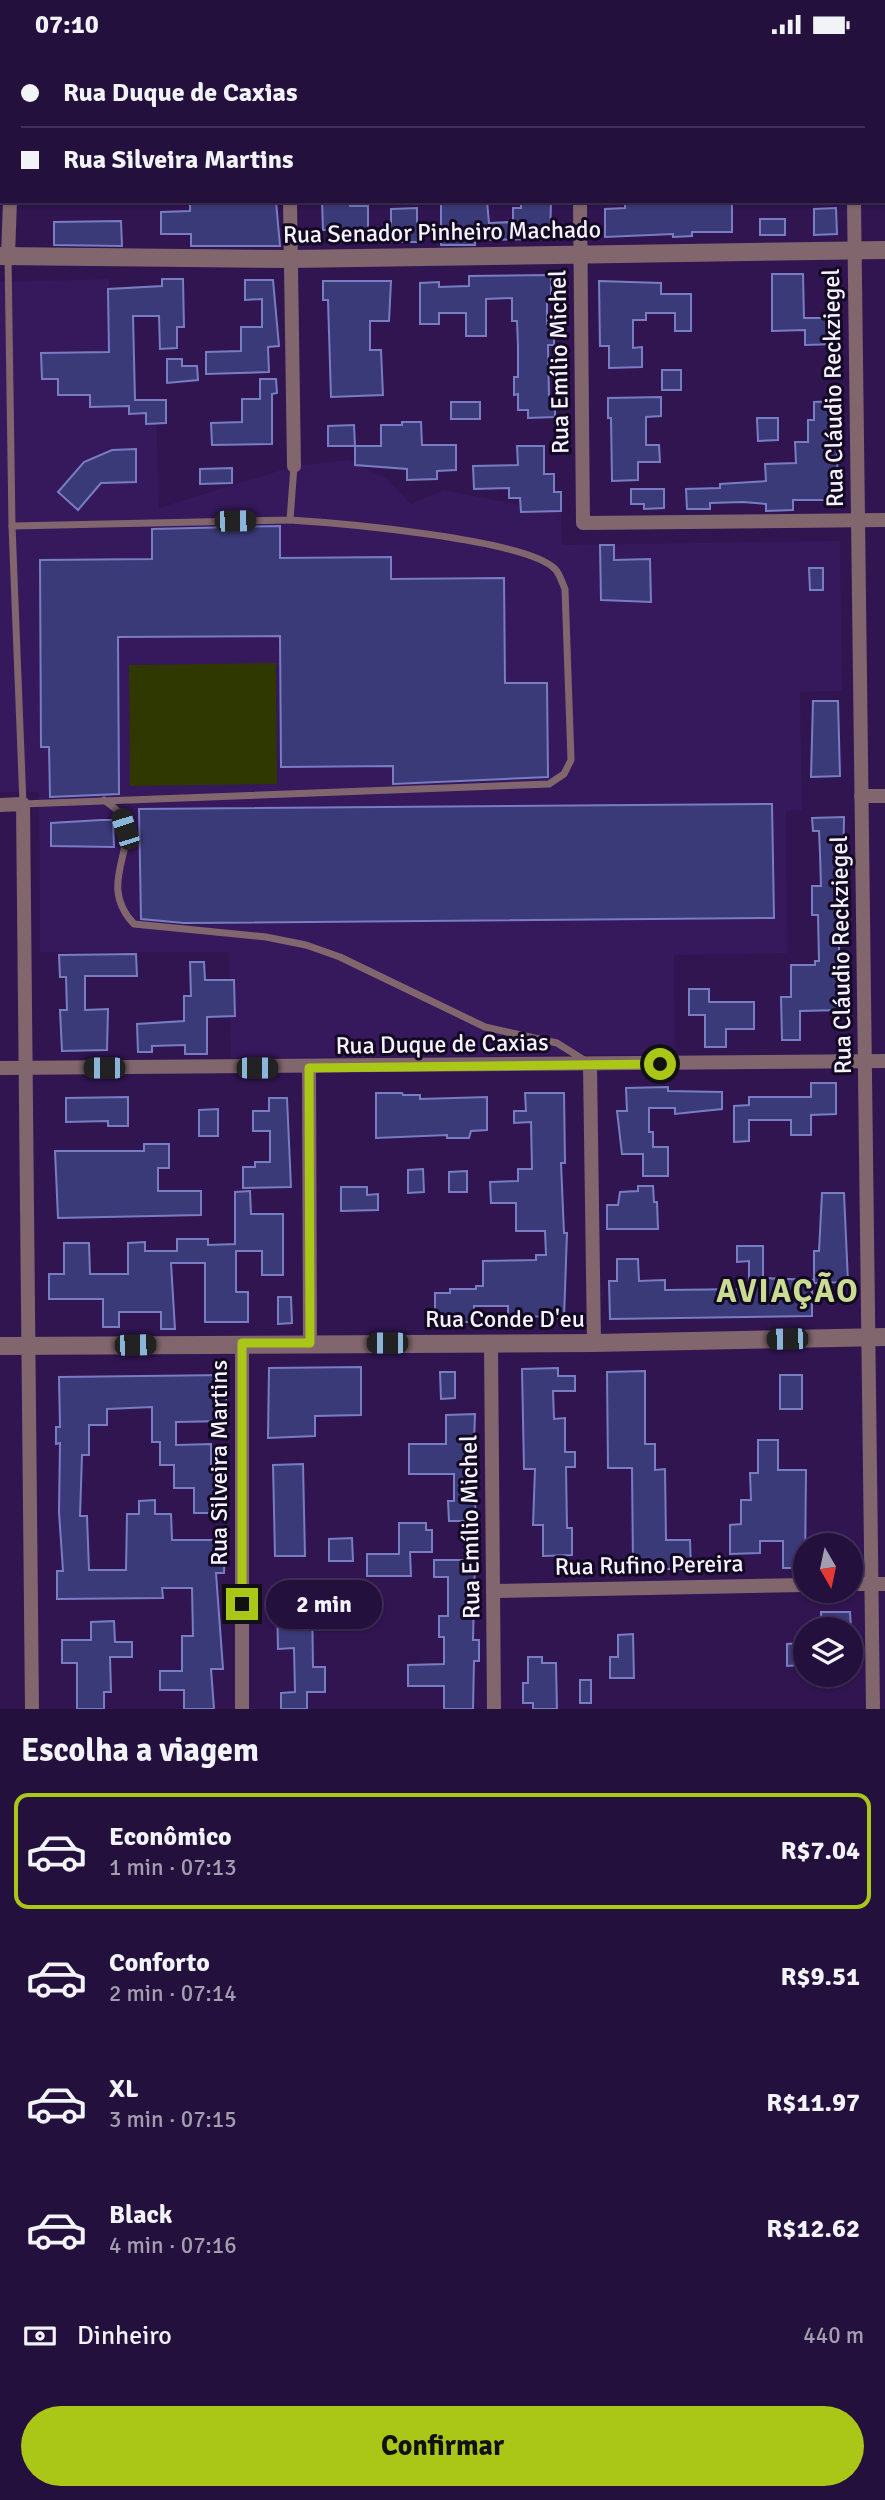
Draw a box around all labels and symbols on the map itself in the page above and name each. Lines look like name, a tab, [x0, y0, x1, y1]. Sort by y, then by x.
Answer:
street label: Rua Senador Pinheiro Machado	[283, 214, 601, 250]
street label: Rua Cláudio Reckziegel	[816, 268, 850, 508]
street label: Rua Emílio Michel	[542, 270, 576, 454]
car	[214, 510, 257, 532]
car	[109, 806, 142, 852]
street label: Rua Cláudio Reckziegel	[824, 835, 858, 1075]
street label: Rua Duque de Caxias	[335, 1027, 549, 1061]
route start	[644, 1048, 676, 1080]
car	[84, 1058, 126, 1079]
car	[237, 1058, 279, 1079]
district label: AVIAÇÃO	[716, 1272, 860, 1311]
street label: Rua Conde D'eu	[425, 1304, 585, 1334]
car	[766, 1328, 809, 1350]
car	[367, 1333, 409, 1354]
car	[114, 1334, 157, 1356]
street label: Rua Silveira Martins	[204, 1360, 234, 1566]
street label: Rua Emílio Michel	[453, 1435, 487, 1619]
north arrow	[793, 1533, 863, 1603]
street label: Rua Rufino Pereira	[554, 1548, 744, 1582]
callout: 2 min	[266, 1579, 382, 1629]
route end	[226, 1588, 258, 1620]

